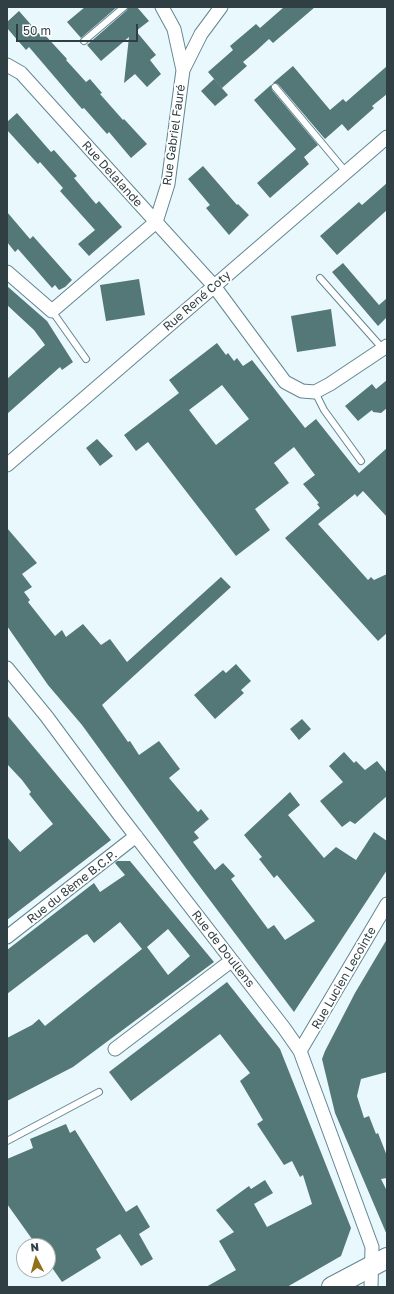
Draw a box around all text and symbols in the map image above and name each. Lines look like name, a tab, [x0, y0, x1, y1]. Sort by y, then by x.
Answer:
scale bar	[18, 16, 140, 42]
text: 50 m	[23, 23, 51, 38]
street label: Rue Gabriel Fauré	[160, 84, 188, 186]
street label: Rue Delalande	[79, 138, 145, 210]
street label: Rue René Coty	[160, 268, 234, 334]
street label: Rue du 8ème B.C.P.	[24, 847, 120, 927]
street label: Rue de Doullens	[189, 908, 257, 990]
street label: Rue Lucien Lecointe	[309, 924, 379, 1032]
north arrow	[16, 1238, 56, 1278]
text: N	[30, 1240, 40, 1253]

